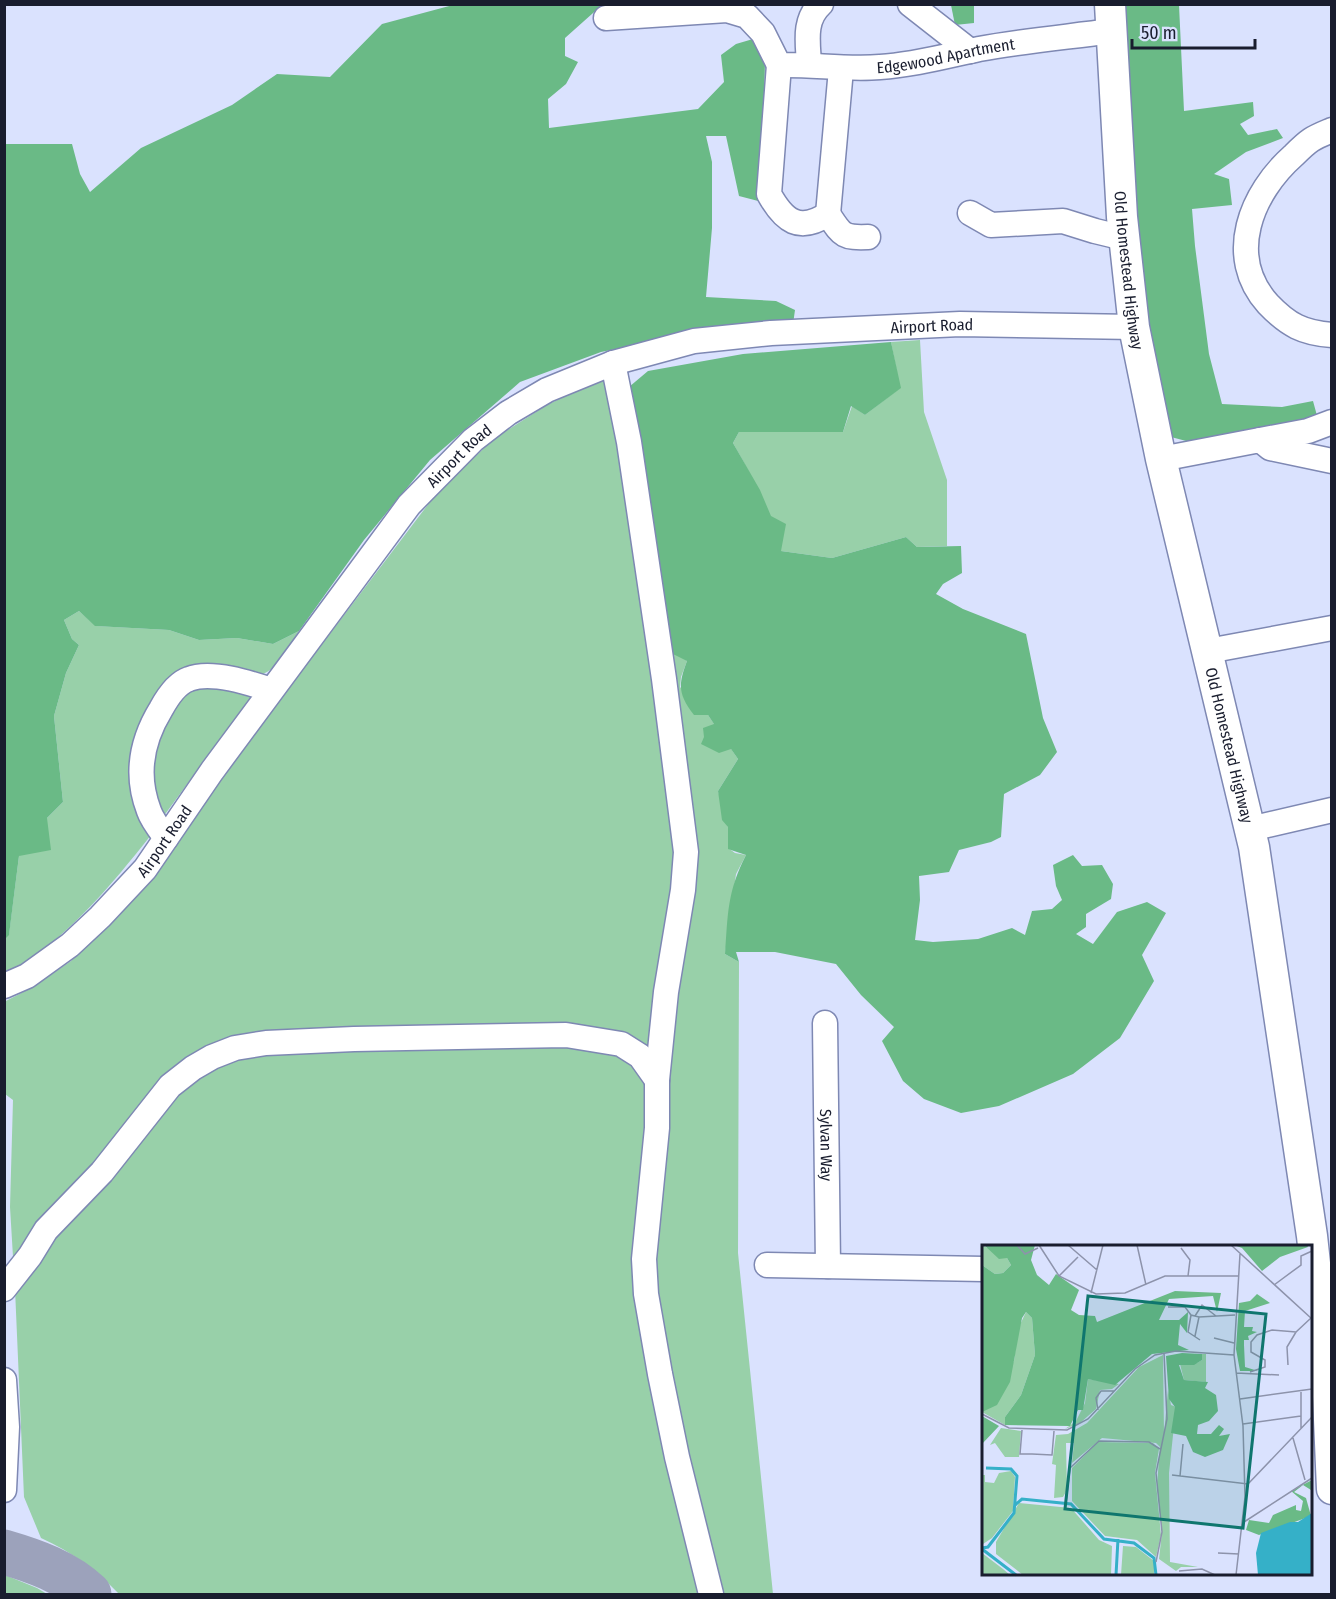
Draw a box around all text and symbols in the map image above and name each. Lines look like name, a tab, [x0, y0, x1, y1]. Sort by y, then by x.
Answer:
scale bar	[1132, 12, 1255, 50]
text: 50 m	[1141, 22, 1177, 44]
street label: Edgewood Apartment	[876, 34, 1017, 77]
street label: Old Homestead Highway	[1111, 190, 1148, 352]
street label: Airport Road	[890, 314, 973, 337]
street label: Airport Road	[423, 420, 495, 491]
street label: Old Homestead Highway	[1202, 665, 1258, 826]
street label: Airport Road	[133, 801, 195, 881]
street label: Sylvan Way	[817, 1109, 836, 1182]
inset map	[982, 1245, 1312, 1575]

